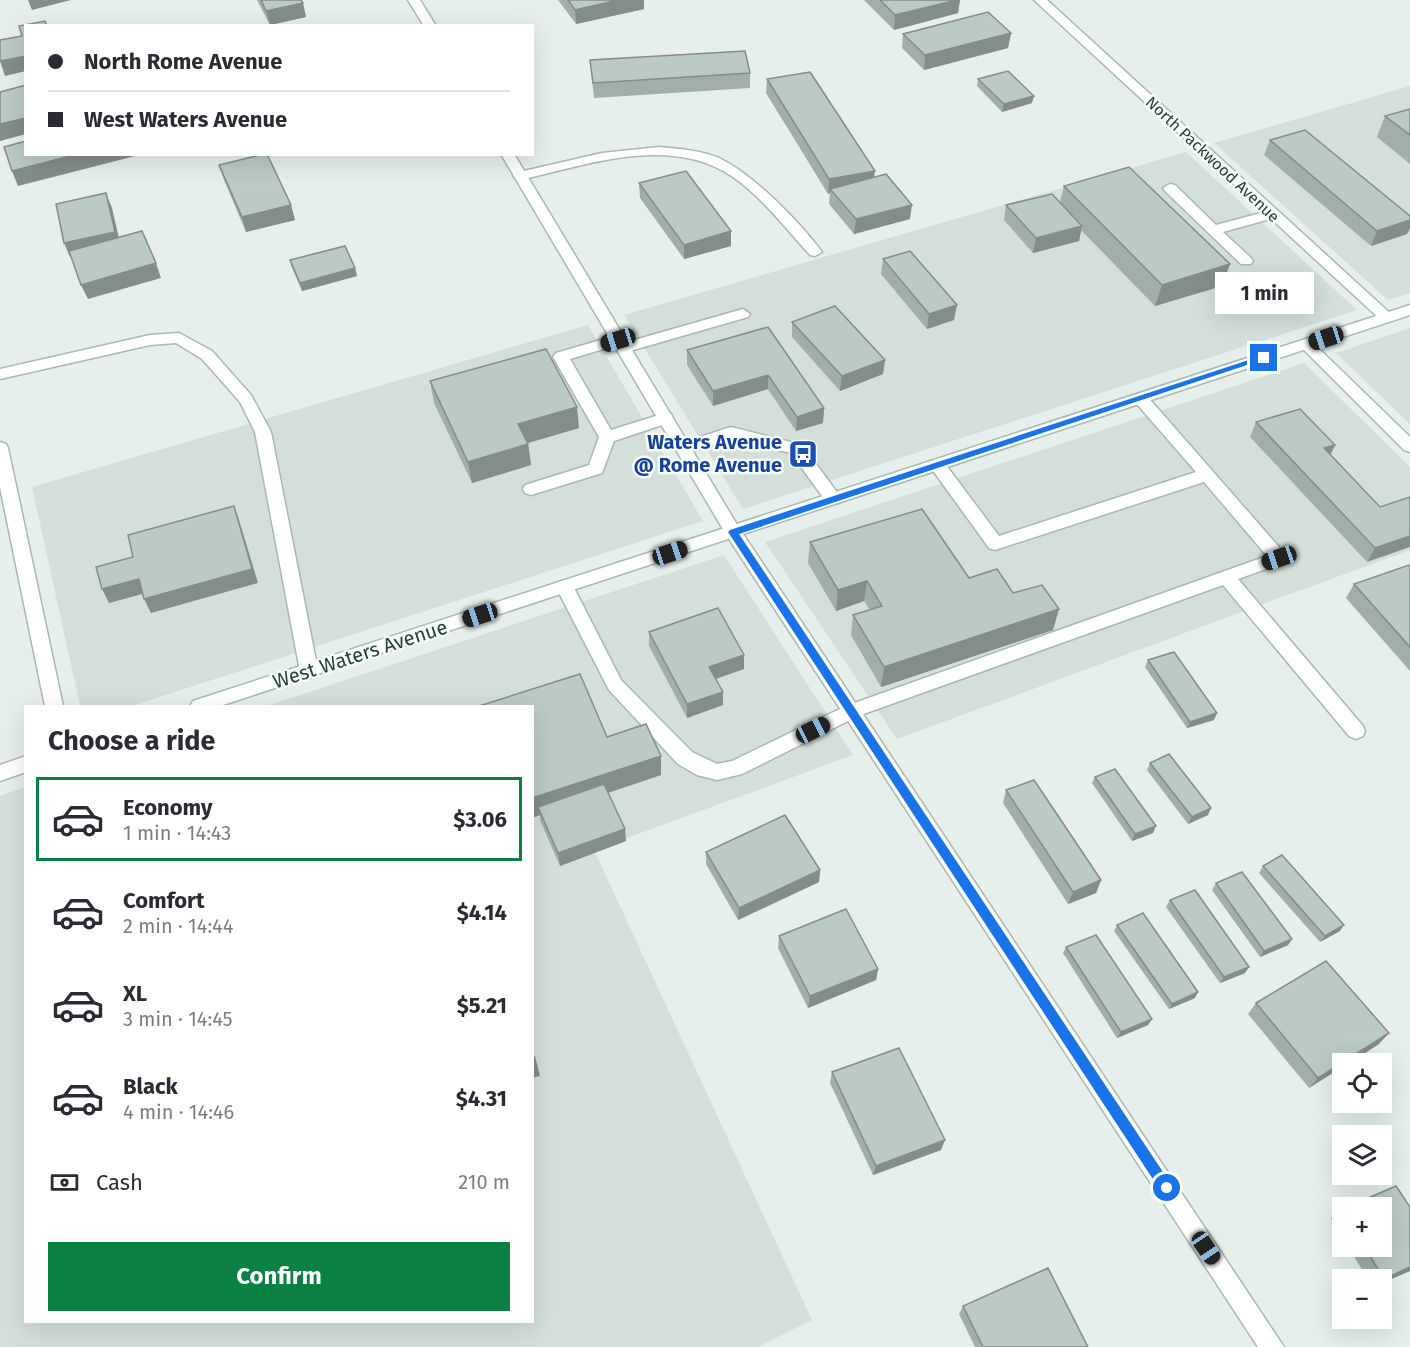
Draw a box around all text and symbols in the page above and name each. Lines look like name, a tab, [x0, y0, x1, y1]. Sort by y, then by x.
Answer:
text: North Rome Avenue	[84, 48, 282, 75]
street label: North Packwood Avenue	[1142, 92, 1283, 226]
text: West Waters Avenue	[84, 106, 287, 133]
callout: 1 min	[1214, 271, 1314, 313]
text: 1 min	[1240, 281, 1289, 305]
car	[1306, 324, 1346, 352]
car	[598, 326, 638, 354]
route end	[1250, 344, 1277, 371]
place label: Waters Avenue @ Rome Avenue	[634, 430, 782, 477]
bus stop icon: Waters Avenue @ Rome Avenue	[787, 438, 819, 470]
car	[650, 539, 690, 567]
car	[1259, 544, 1299, 572]
car	[460, 601, 500, 629]
street label: West Waters Avenue	[270, 614, 450, 694]
car	[793, 714, 833, 746]
text: Choose a ride	[48, 725, 215, 757]
icon: car	[51, 792, 105, 846]
text: Economy	[123, 794, 212, 821]
text: $3.06	[453, 806, 507, 833]
text: 1 min · 14:43	[123, 821, 231, 845]
icon: car	[51, 885, 105, 939]
text: Comfort	[123, 887, 204, 914]
text: $4.14	[457, 899, 507, 926]
text: 2 min · 14:44	[123, 914, 233, 938]
icon: car	[51, 978, 105, 1032]
text: XL	[123, 980, 147, 1007]
text: $5.21	[457, 992, 507, 1019]
text: 3 min · 14:45	[123, 1007, 233, 1031]
map controls	[1332, 1053, 1392, 1329]
button: locate	[1332, 1053, 1392, 1113]
icon: car	[51, 1071, 105, 1125]
text: Black	[123, 1073, 178, 1100]
text: $4.31	[456, 1085, 507, 1112]
text: 4 min · 14:46	[123, 1100, 234, 1124]
button: layers	[1332, 1125, 1392, 1185]
icon: cash	[48, 1166, 81, 1199]
text: Cash	[96, 1169, 143, 1196]
text: 210 m	[458, 1170, 510, 1194]
route start	[1153, 1174, 1180, 1201]
button: +	[1332, 1197, 1392, 1257]
car	[1188, 1228, 1224, 1268]
button: Confirm	[48, 1242, 510, 1311]
button: −	[1332, 1269, 1392, 1329]

